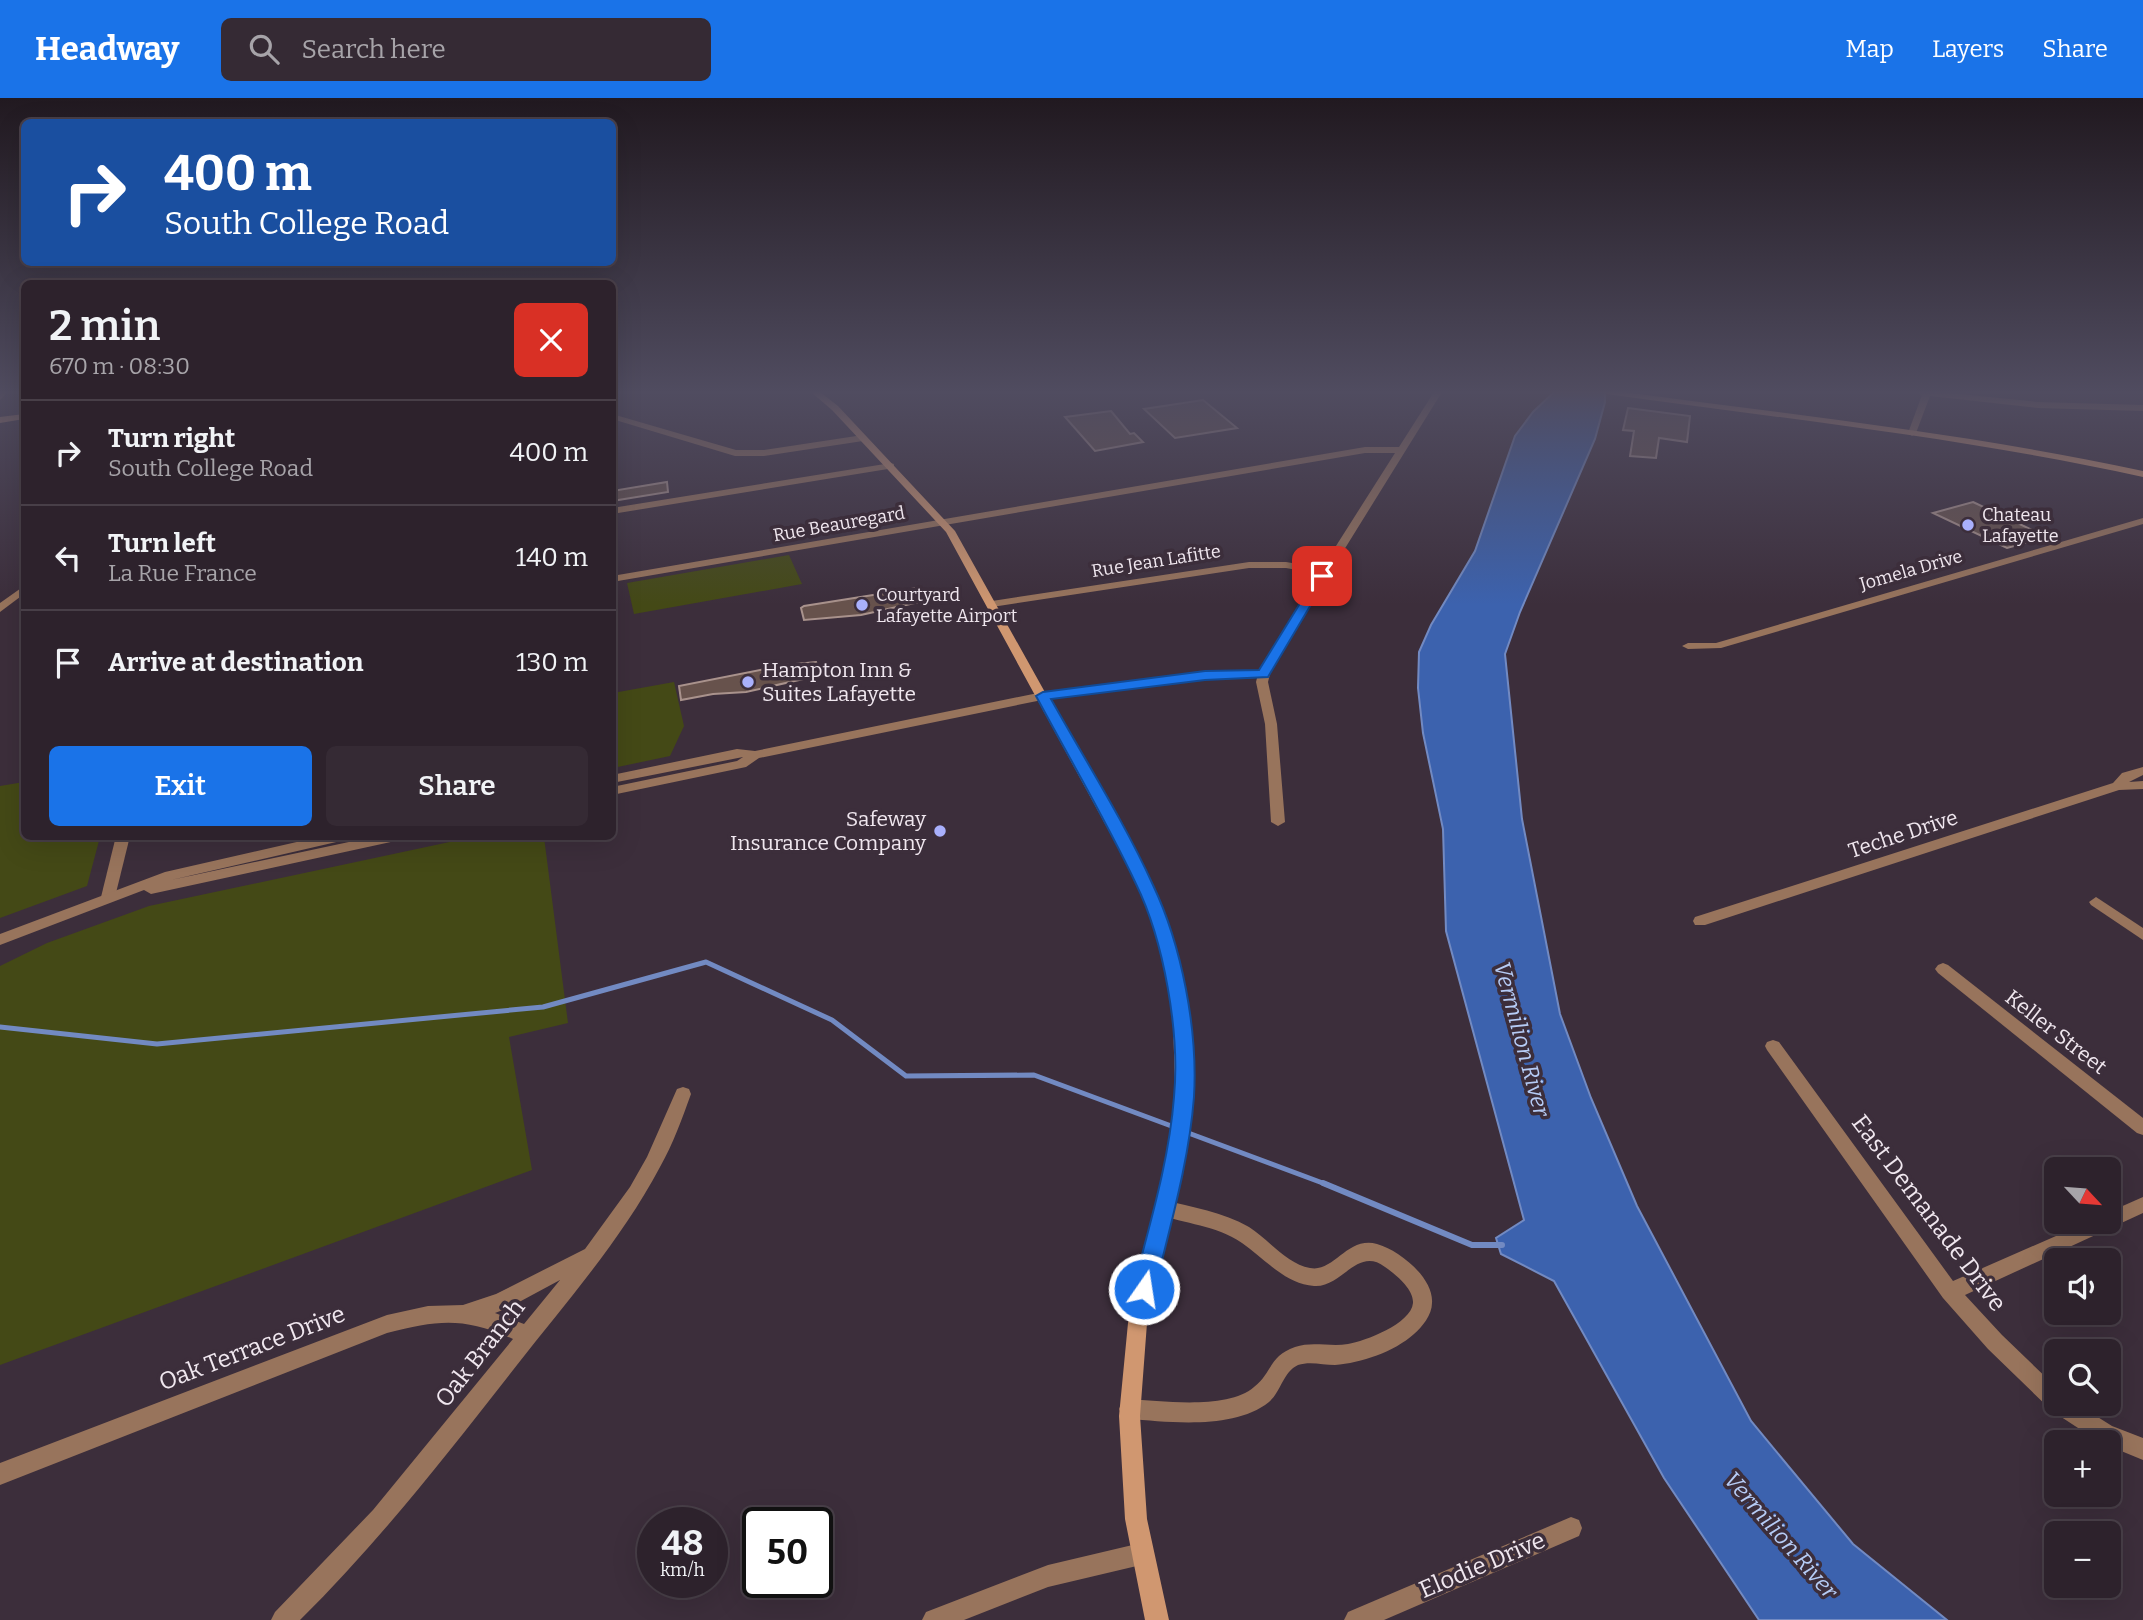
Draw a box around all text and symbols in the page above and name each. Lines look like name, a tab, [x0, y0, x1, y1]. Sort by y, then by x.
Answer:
search box	[221, 18, 711, 81]
text: Headway	[35, 29, 179, 69]
icon: search	[245, 30, 283, 68]
text: Search here	[301, 34, 446, 65]
text: Map	[1846, 35, 1894, 63]
text: Layers	[1932, 35, 2004, 63]
text: Share	[2042, 35, 2108, 63]
text: 400 m	[164, 144, 312, 203]
icon: right	[49, 147, 140, 238]
text: South College Road	[164, 204, 449, 242]
text: 2 min	[49, 301, 160, 351]
button: close	[514, 303, 588, 377]
text: 670 m · 08:30	[49, 352, 190, 380]
text: Turn right	[108, 423, 235, 454]
icon: right	[49, 434, 87, 472]
text: 400 m	[509, 437, 588, 468]
text: South College Road	[108, 454, 313, 482]
street label: Rue Beauregard	[771, 502, 907, 546]
place label: Chateau Lafayette	[1982, 504, 2059, 547]
marker: Chateau Lafayette	[1960, 517, 1976, 533]
text: Turn left	[108, 528, 216, 559]
icon: left	[49, 539, 87, 577]
street label: Rue Jean Lafitte	[1090, 540, 1222, 582]
text: 140 m	[516, 542, 588, 573]
street label: Jomela Drive	[1856, 545, 1965, 595]
pin	[1292, 546, 1352, 606]
icon: arrive	[1303, 557, 1341, 595]
text: La Rue France	[108, 559, 257, 587]
place label: Courtyard Lafayette Airport	[876, 584, 1018, 627]
marker: Courtyard Lafayette Airport	[854, 597, 870, 613]
icon: arrive	[49, 644, 87, 682]
text: Arrive at destination	[108, 647, 363, 678]
text: 130 m	[516, 647, 588, 678]
place label: Hampton Inn & Suites Lafayette	[762, 657, 916, 707]
marker: Hampton Inn & Suites Lafayette	[740, 674, 756, 690]
button: Exit	[49, 746, 312, 826]
button: Share	[326, 746, 588, 826]
street label: Teche Drive	[1845, 804, 1961, 864]
place label: Safeway Insurance Company	[730, 806, 927, 856]
marker: Safeway Insurance Company	[932, 823, 948, 839]
water label: Vermilion River	[1488, 958, 1557, 1121]
street label: Keller Street	[2000, 984, 2112, 1080]
street label: East Demanade Drive	[1846, 1109, 2012, 1317]
north arrow	[2044, 1157, 2121, 1234]
map controls	[2044, 1157, 2121, 1598]
button: sound	[2044, 1248, 2121, 1325]
position arrow	[1107, 1252, 1181, 1326]
street label: Oak Branch	[429, 1294, 531, 1412]
street label: Oak Terrace Drive	[155, 1300, 349, 1396]
button: search	[2044, 1339, 2121, 1416]
button: +	[2044, 1430, 2121, 1507]
water label: Vermilion River	[1718, 1466, 1845, 1606]
speed limit sign: 50	[742, 1507, 833, 1598]
button: −	[2044, 1521, 2121, 1598]
text: 48	[661, 1522, 704, 1564]
street label: Elodie Drive	[1415, 1526, 1549, 1604]
text: km/h	[660, 1559, 705, 1581]

